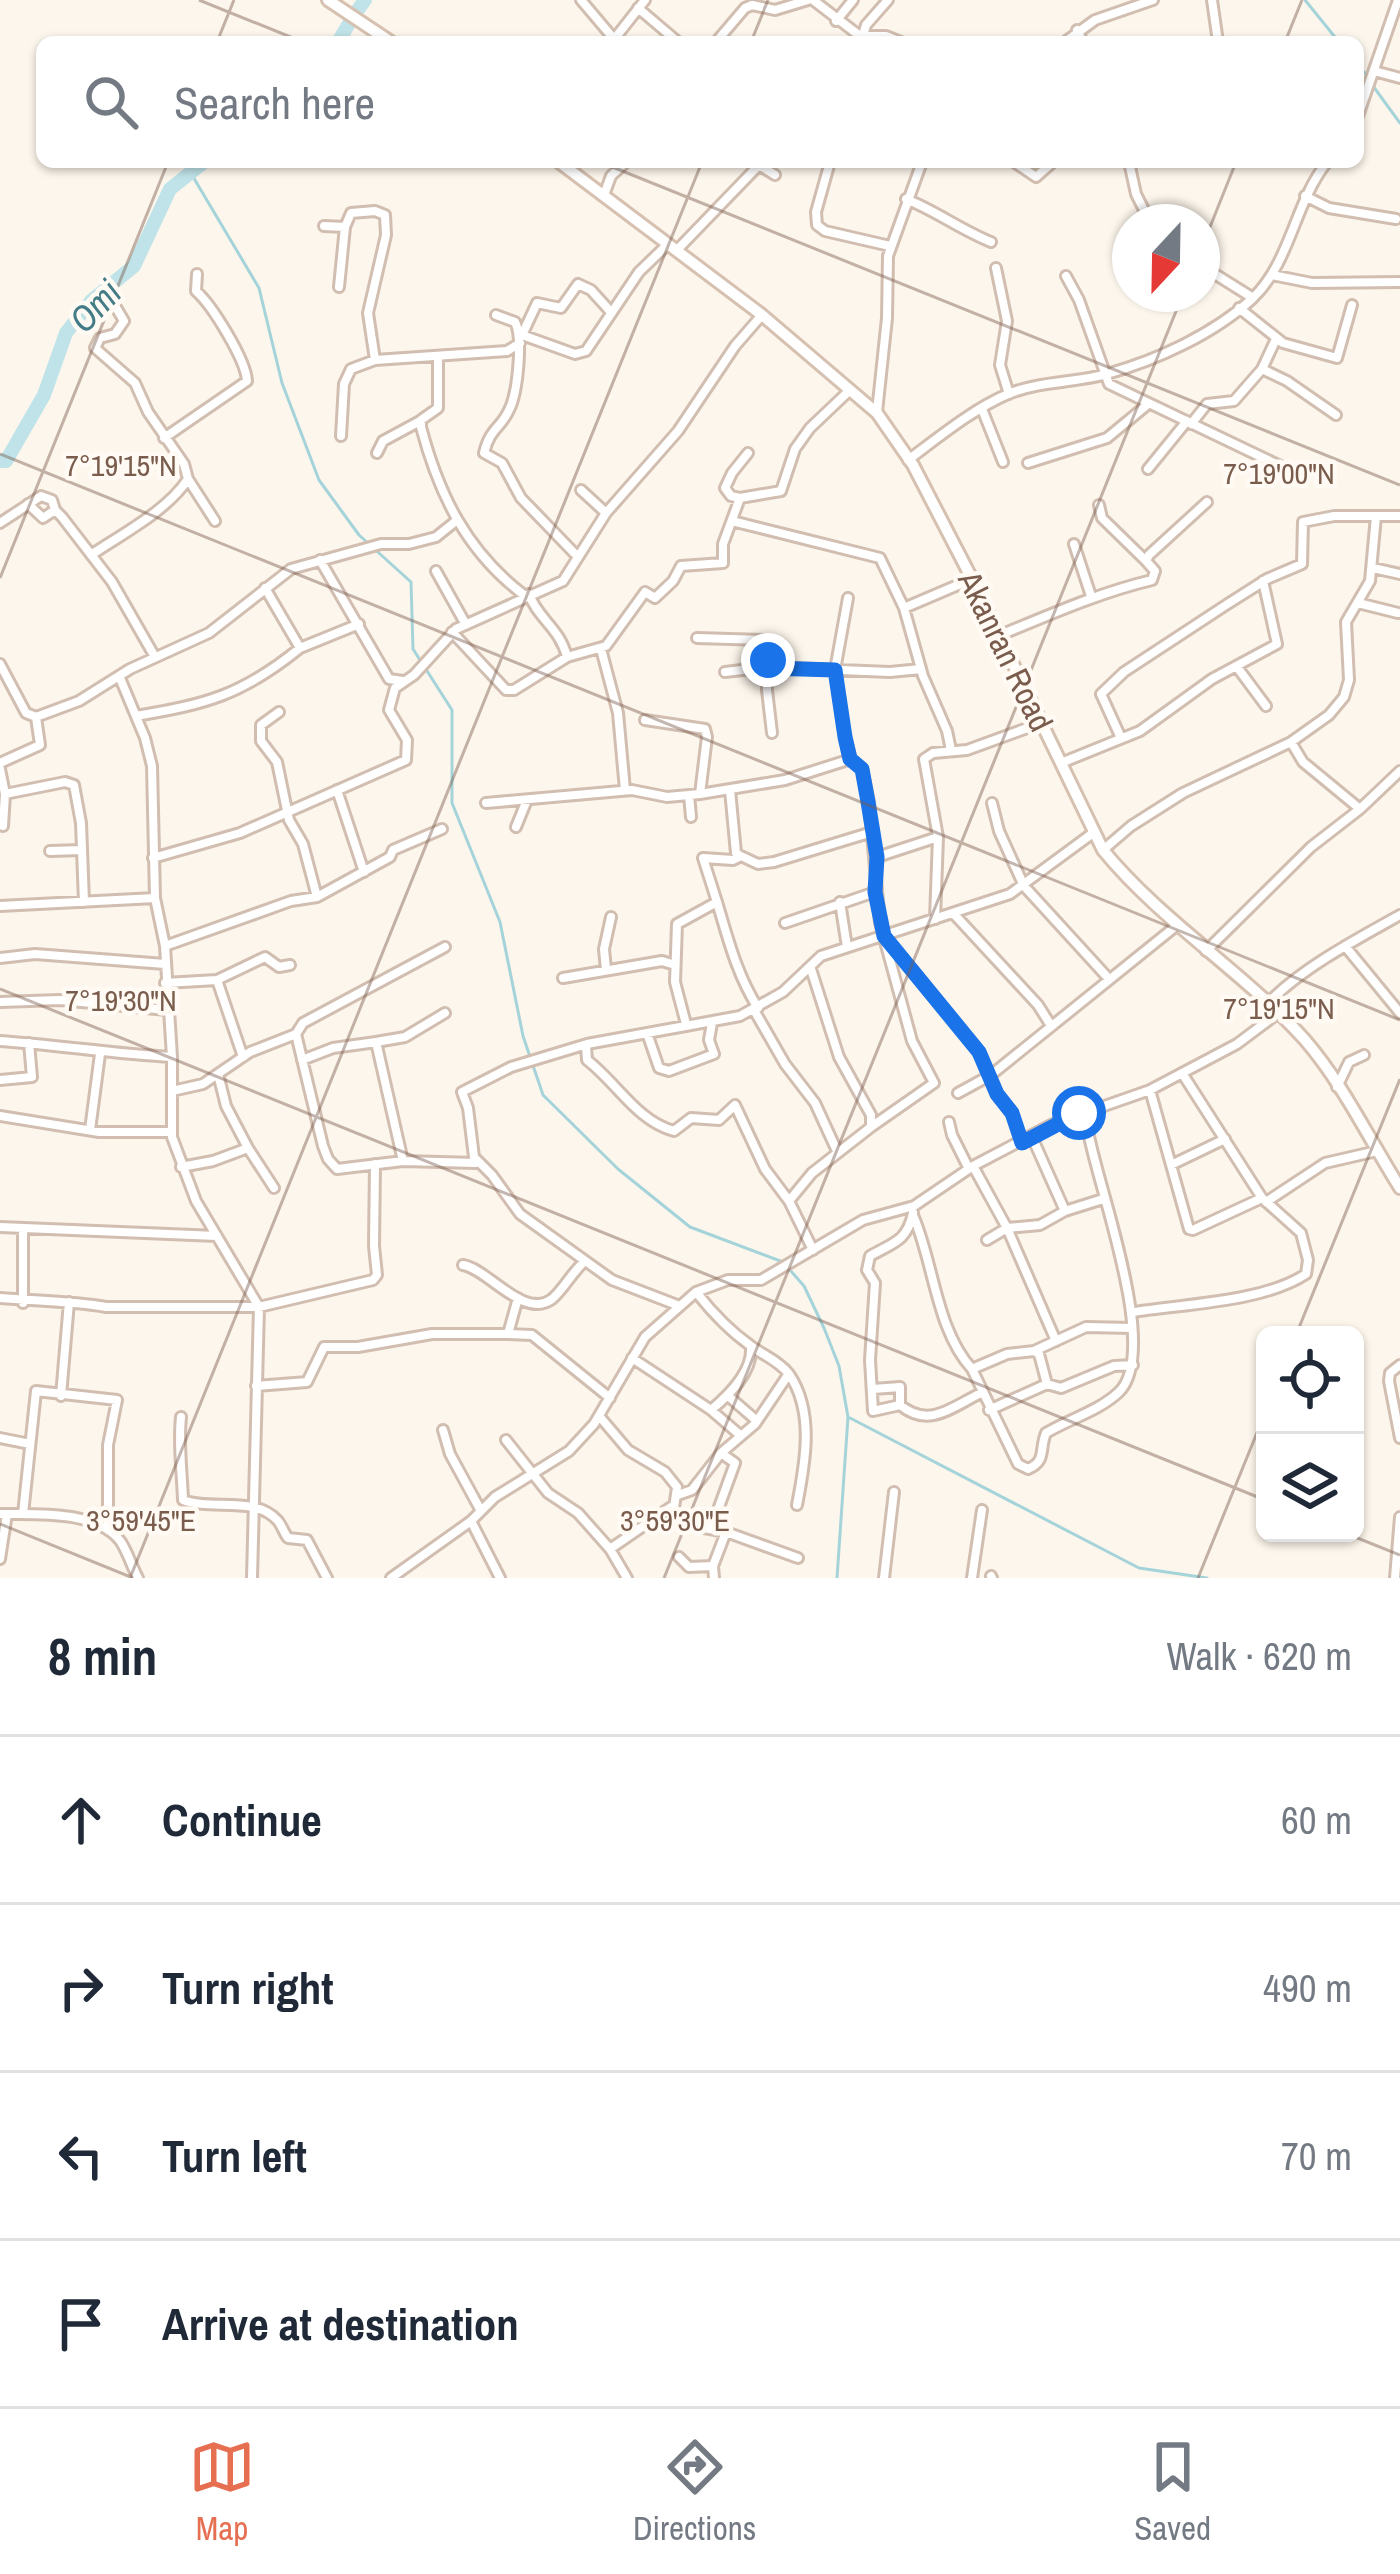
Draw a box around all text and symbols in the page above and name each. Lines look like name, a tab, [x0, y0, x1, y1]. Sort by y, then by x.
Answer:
search box	[36, 36, 1364, 168]
icon: search	[78, 69, 144, 135]
text: Search here	[174, 72, 375, 133]
north arrow	[1112, 204, 1220, 312]
water label: Omi	[58, 269, 132, 343]
text: 7°19'15"N	[65, 445, 177, 485]
text: 7°19'00"N	[1223, 453, 1335, 493]
street label: Akanran Road	[948, 563, 1064, 738]
route end	[741, 633, 795, 687]
text: 7°19'30"N	[65, 980, 177, 1020]
text: 7°19'15"N	[1223, 988, 1335, 1028]
route start	[1052, 1086, 1106, 1140]
map controls	[1256, 1326, 1364, 1542]
button: locate	[1256, 1326, 1364, 1434]
button: layers	[1256, 1434, 1364, 1542]
text: 3°59'45"E	[86, 1500, 196, 1540]
text: 3°59'30"E	[620, 1500, 730, 1540]
text: 8 min	[48, 1622, 157, 1691]
text: Walk · 620 m	[1167, 1630, 1352, 1682]
icon: ahead	[48, 1787, 114, 1853]
text: Continue	[162, 1789, 322, 1850]
text: 60 m	[1281, 1794, 1352, 1846]
icon: right	[48, 1955, 114, 2021]
text: Turn right	[162, 1957, 334, 2018]
text: 490 m	[1263, 1962, 1352, 2014]
icon: left	[48, 2123, 114, 2189]
text: Turn left	[162, 2125, 307, 2186]
text: 70 m	[1281, 2130, 1352, 2182]
icon: arrive	[48, 2291, 114, 2357]
text: Arrive at destination	[162, 2293, 519, 2354]
tab: Map	[189, 2434, 255, 2550]
tab: Directions	[633, 2434, 756, 2550]
tab: Saved	[1134, 2434, 1211, 2550]

